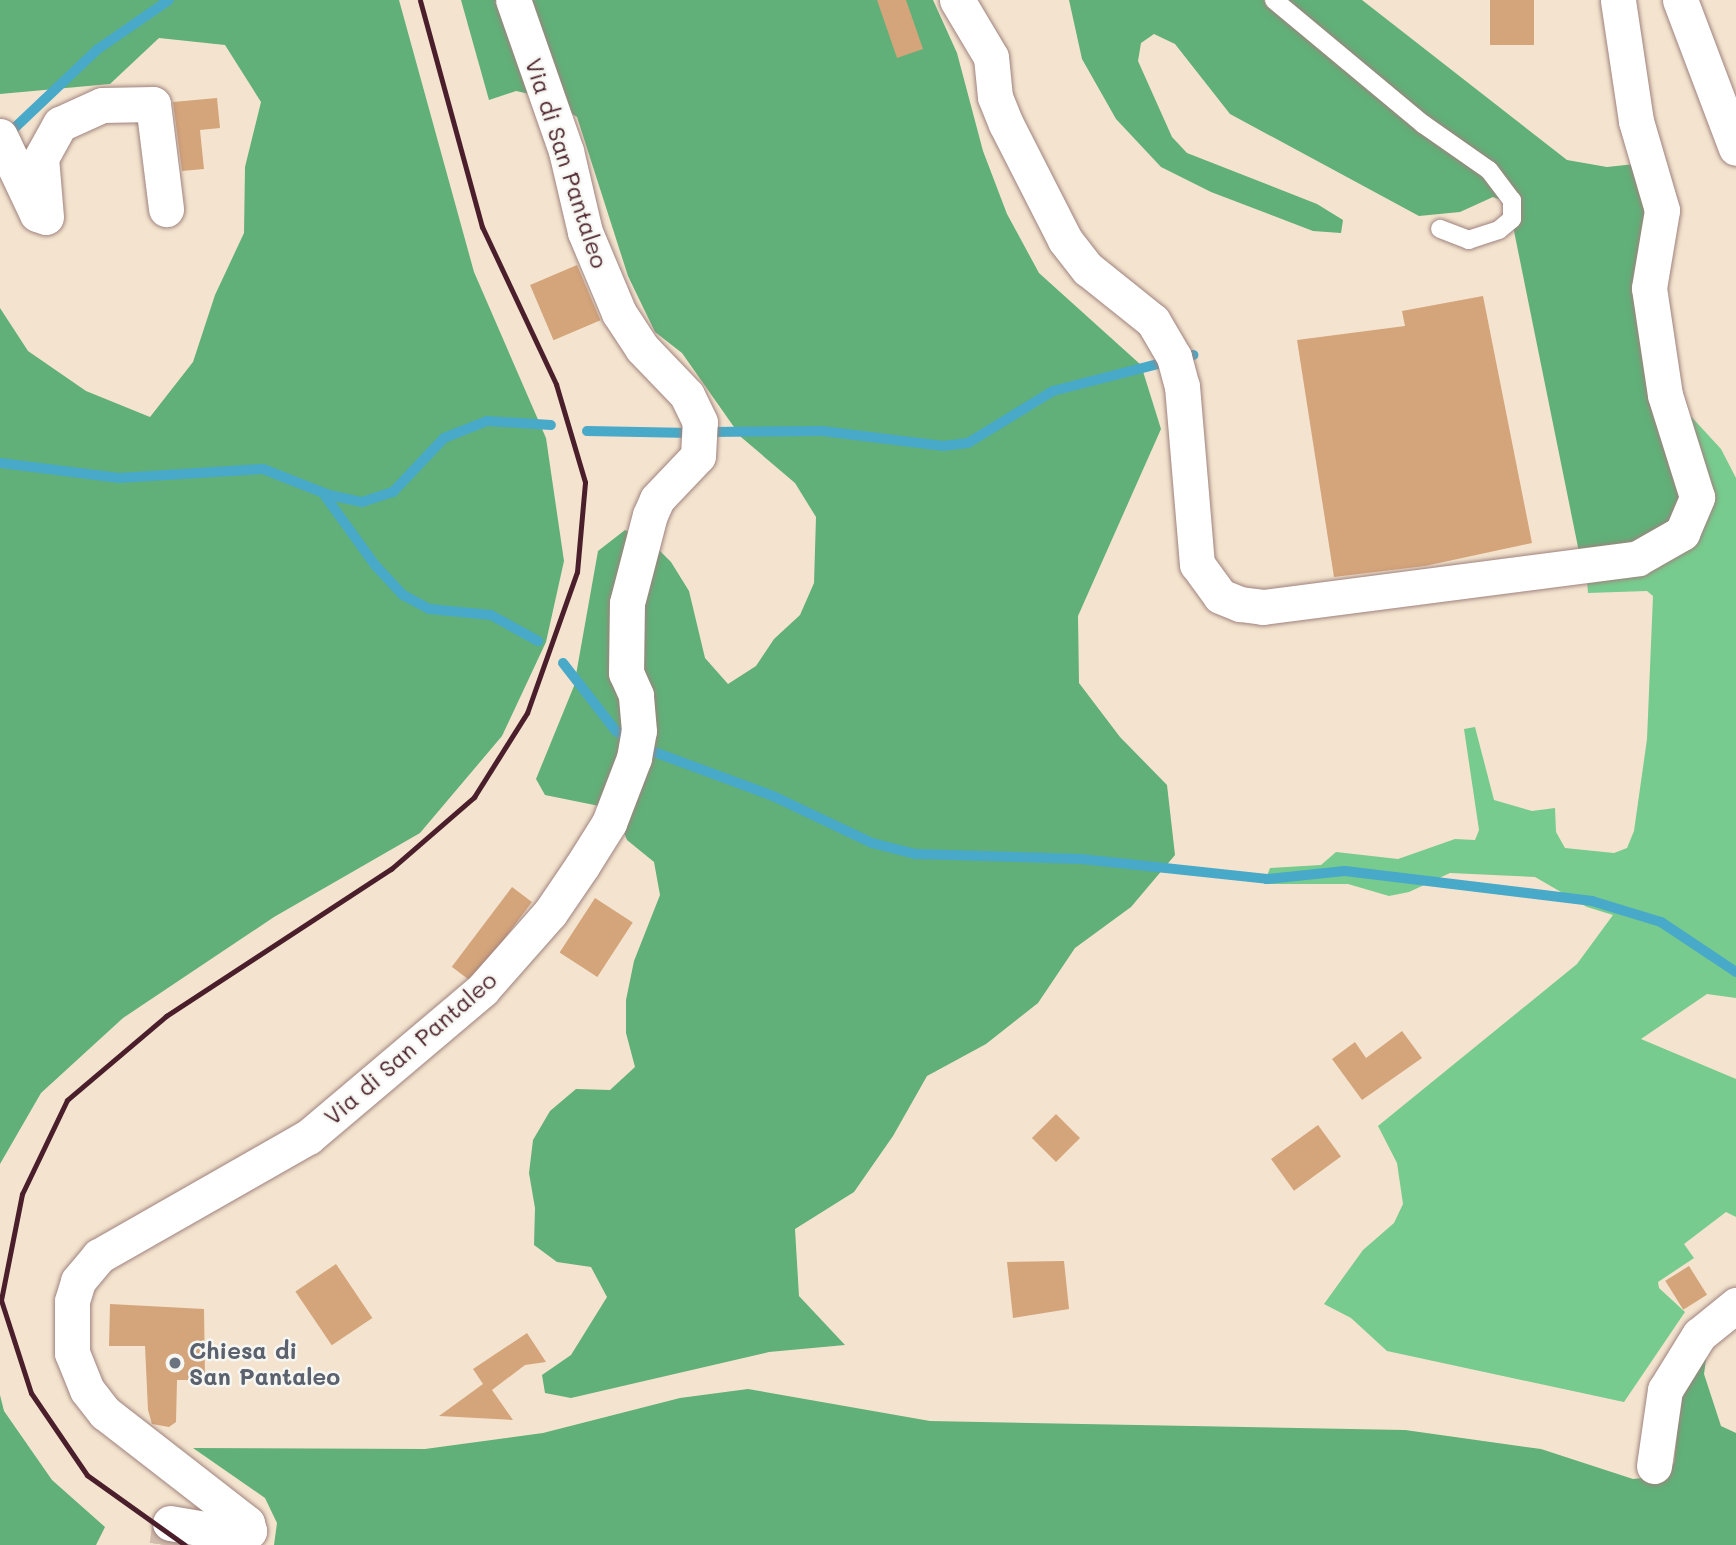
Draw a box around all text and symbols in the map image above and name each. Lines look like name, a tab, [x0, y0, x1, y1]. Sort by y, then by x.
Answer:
street label: Via di San Pantaleo	[520, 55, 614, 271]
street label: Via di San Pantaleo	[318, 966, 502, 1130]
place label: Chiesa di San Pantaleo	[189, 1336, 340, 1390]
marker: Chiesa di San Pantaleo	[167, 1355, 183, 1371]

